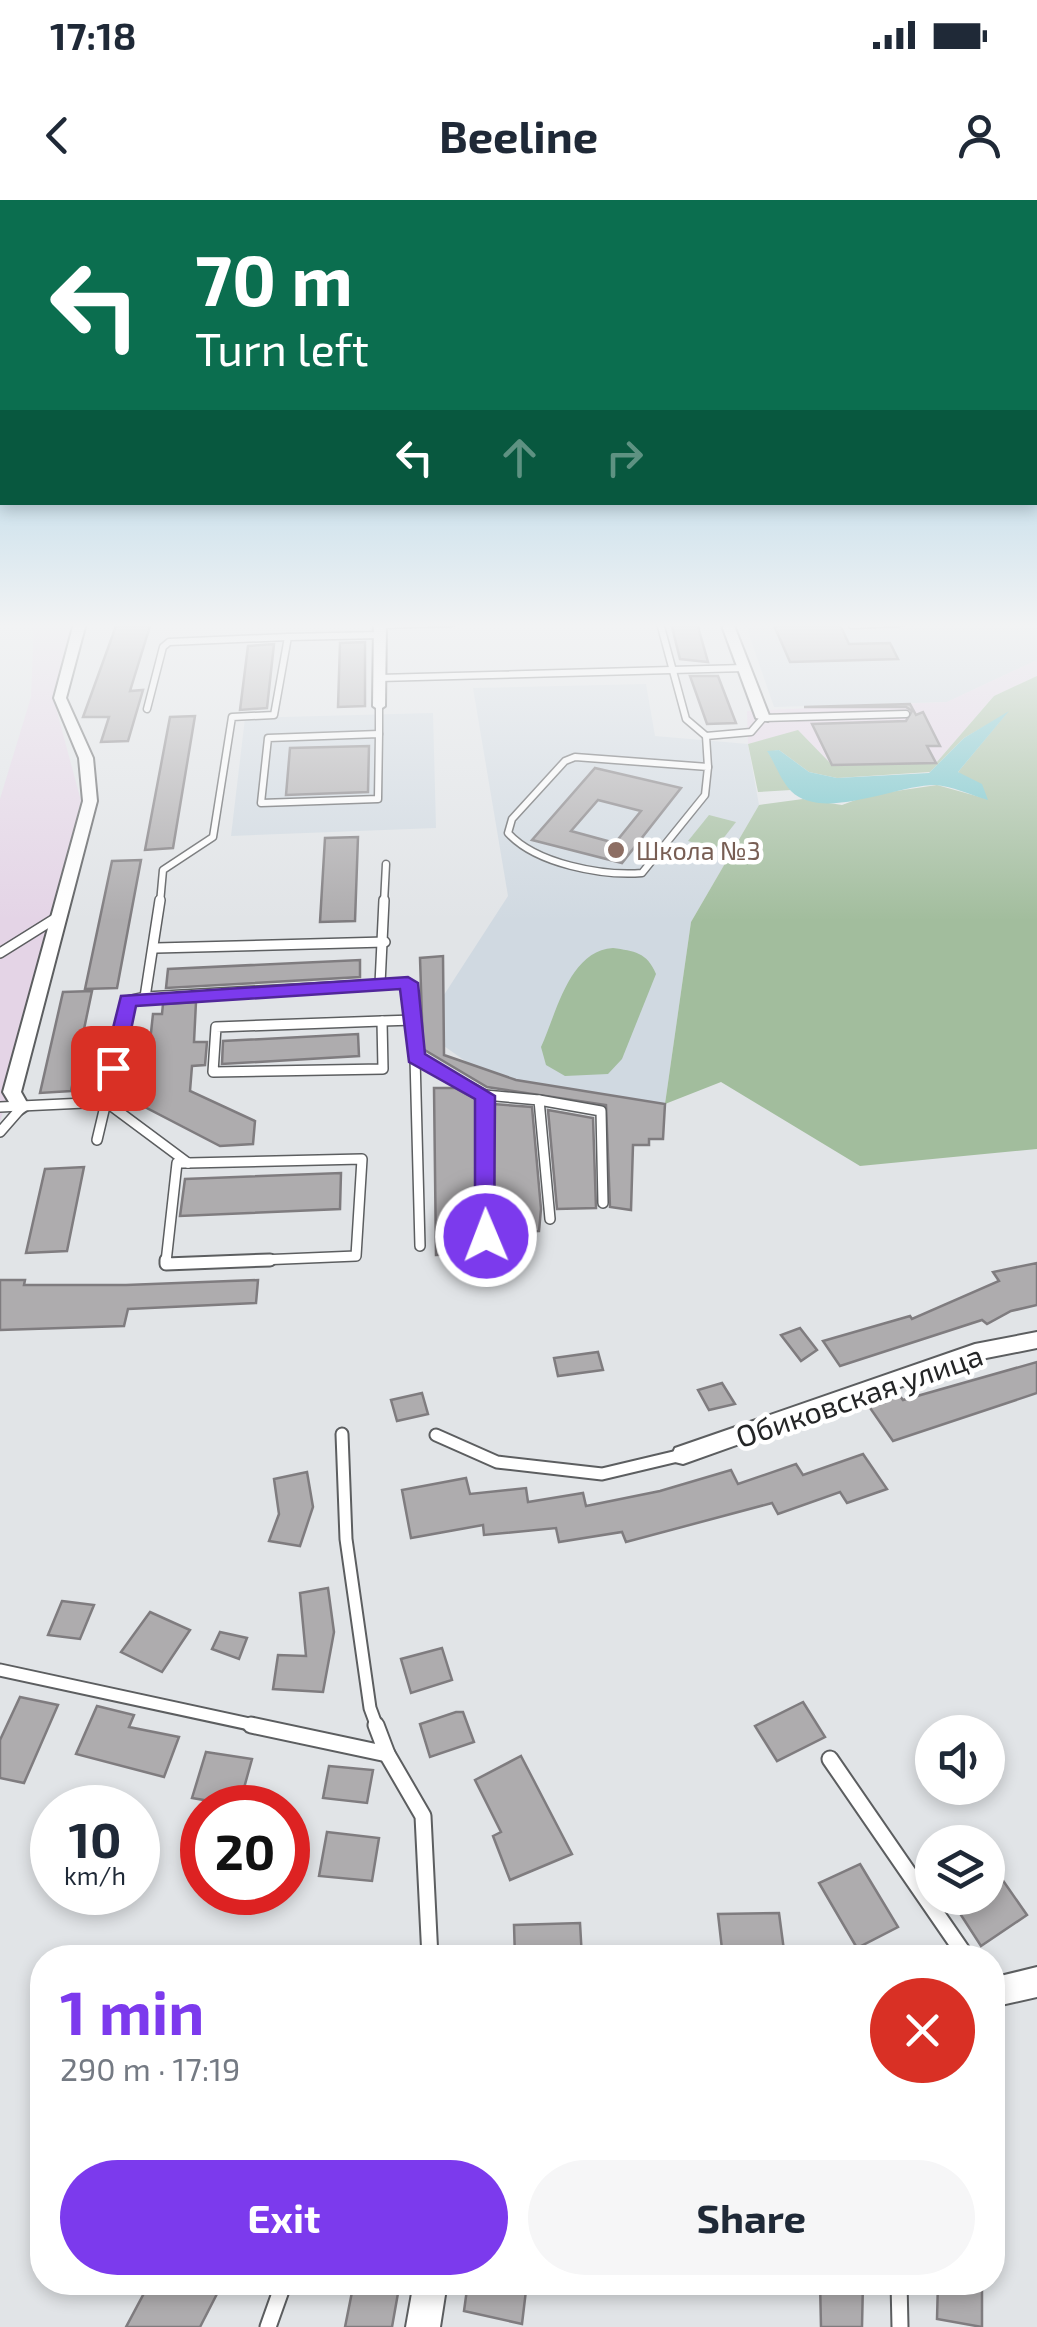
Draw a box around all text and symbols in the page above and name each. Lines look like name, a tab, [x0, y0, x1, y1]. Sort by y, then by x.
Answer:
text: 17:18	[50, 12, 136, 58]
icon: back	[30, 108, 85, 163]
text: Beeline	[439, 108, 598, 162]
icon: person	[952, 108, 1007, 163]
text: 70 m	[195, 236, 353, 320]
icon: left	[30, 240, 160, 370]
text: Turn left	[195, 321, 369, 375]
icon: left	[387, 430, 442, 485]
icon: ahead	[492, 430, 547, 485]
icon: right	[597, 430, 652, 485]
place label: Школа №3	[636, 835, 761, 865]
marker: Школа №3	[605, 839, 627, 861]
pin	[71, 1026, 156, 1111]
icon: arrive	[86, 1041, 141, 1096]
position arrow	[434, 1184, 538, 1288]
street label: Обиковская улица	[731, 1336, 988, 1455]
map controls	[915, 1715, 1005, 1915]
button: sound	[915, 1715, 1005, 1805]
speed limit sign: 20	[180, 1785, 310, 1915]
text: 10	[68, 1808, 122, 1868]
button: layers	[915, 1825, 1005, 1915]
text: km/h	[64, 1860, 126, 1890]
text: 1 min	[60, 1975, 204, 2047]
button: close	[870, 1978, 975, 2083]
text: 290 m · 17:19	[60, 2049, 240, 2087]
button: Exit	[60, 2160, 508, 2275]
button: Share	[528, 2160, 975, 2275]

